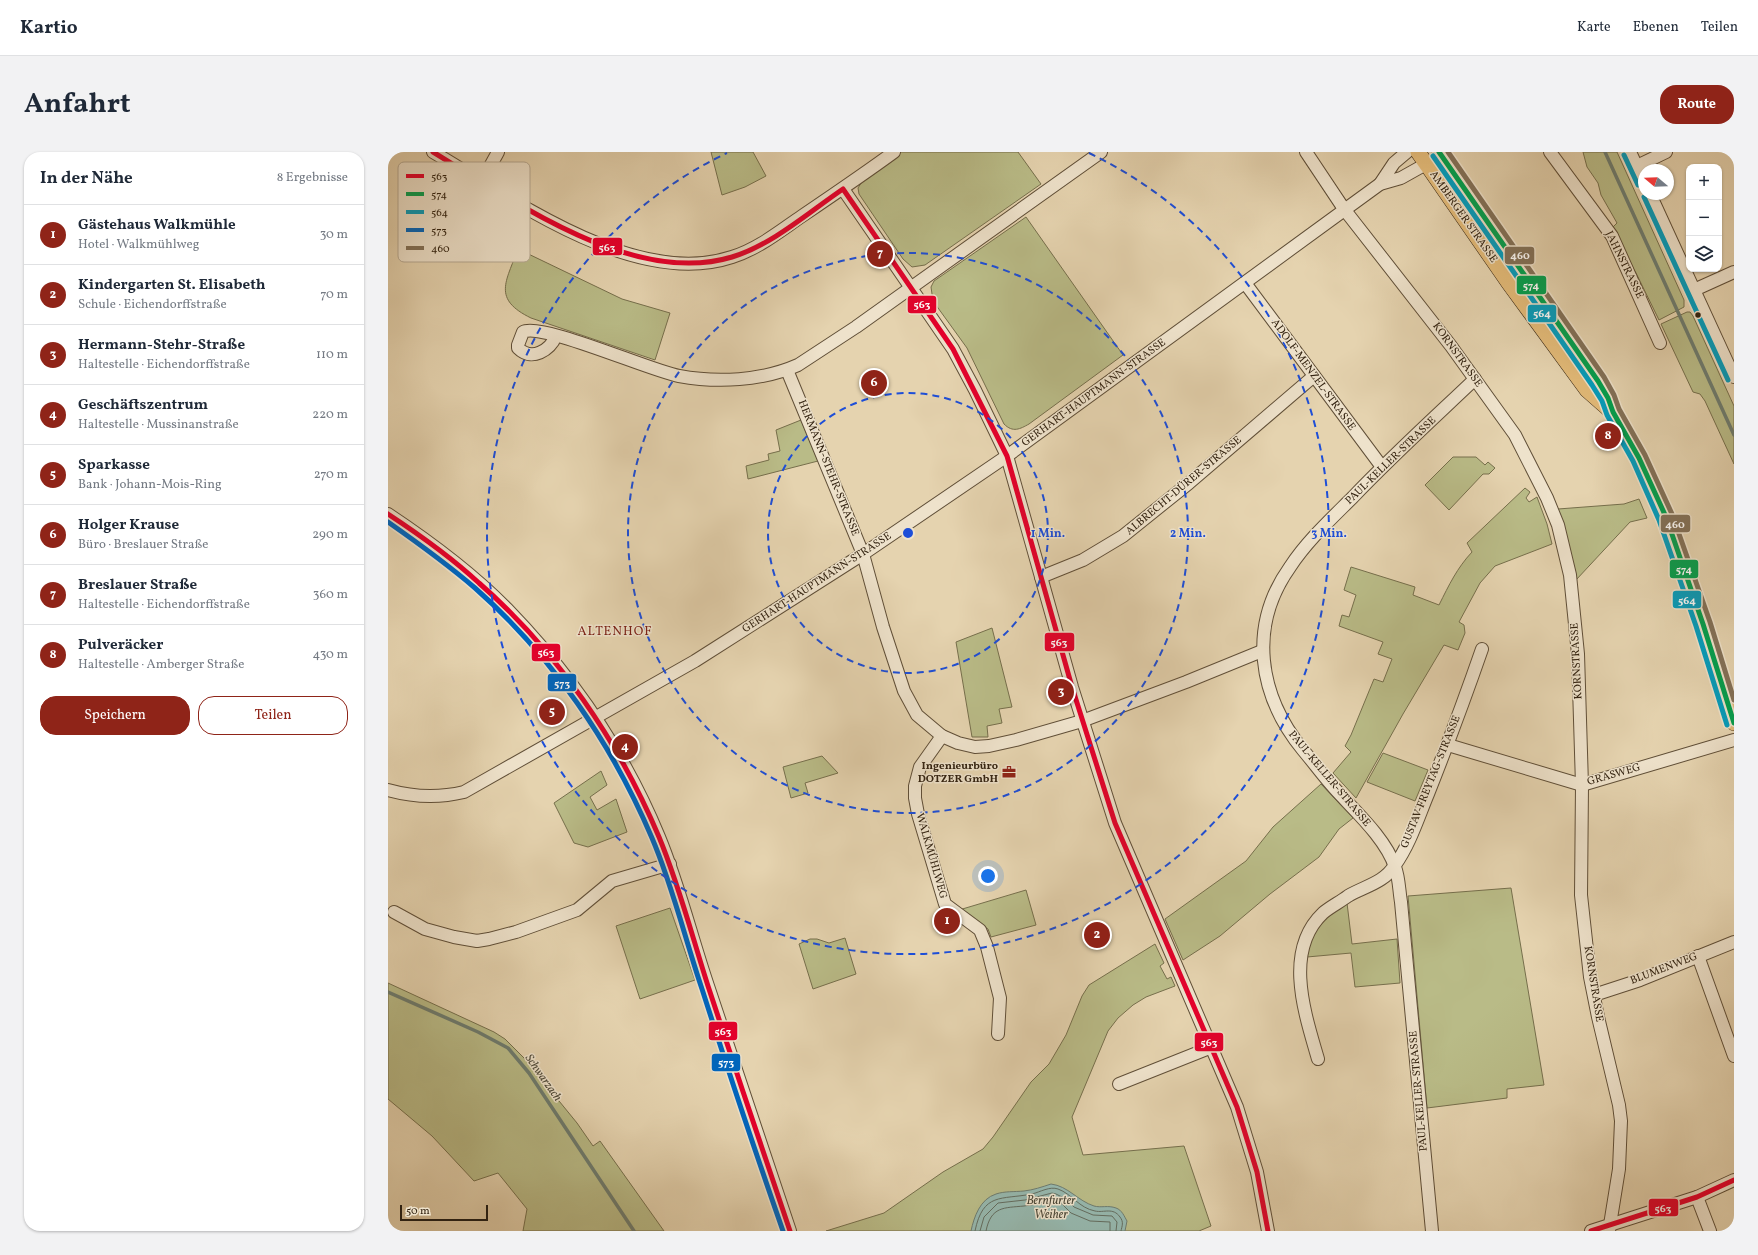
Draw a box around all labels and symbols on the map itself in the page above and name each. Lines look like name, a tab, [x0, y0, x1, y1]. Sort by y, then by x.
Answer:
legend	[398, 162, 530, 262]
north arrow	[1638, 164, 1674, 200]
street label: AMBERGER STRASSE	[1426, 168, 1501, 266]
text: 563	[431, 170, 448, 185]
text: 574	[431, 188, 448, 203]
text: 564	[431, 206, 449, 221]
text: 573	[431, 224, 447, 239]
street label: JAHNSTRASSE	[1601, 229, 1647, 302]
line badge: 563	[592, 237, 623, 256]
pin: 7	[867, 239, 893, 269]
text: 563	[599, 241, 616, 256]
text: 460	[431, 242, 450, 257]
line badge: 460	[1504, 246, 1535, 265]
text: 460	[1510, 249, 1530, 264]
line badge: 574	[1516, 275, 1547, 295]
text: 574	[1523, 279, 1539, 294]
line badge: 563	[907, 295, 937, 314]
text: 563	[914, 298, 931, 313]
line badge: 564	[1527, 304, 1557, 323]
text: 564	[1533, 307, 1551, 322]
unlabelled marker	[1693, 310, 1703, 320]
street label: ADOLF-MENZEL-STRASSE	[1267, 316, 1359, 434]
street label: KORNSTRASSE	[1428, 320, 1486, 391]
street label: GERHART-HAUPTMANN-STRASSE	[1019, 335, 1169, 450]
pin: 6	[861, 368, 887, 398]
street label: HERMANN-STEHR-STRASSE	[794, 398, 862, 539]
street label: PAUL-KELLER-STRASSE	[1342, 413, 1440, 508]
pin: 8	[1595, 421, 1621, 451]
street label: ALBRECHT-DÜRER-STRASSE	[1123, 433, 1245, 539]
line badge: 460	[1660, 514, 1691, 533]
text: 460	[1665, 518, 1685, 533]
centre of rings	[901, 526, 915, 540]
text: 1 Min.	[1031, 526, 1065, 542]
text: 2 Min.	[1170, 526, 1206, 542]
text: 3 Min.	[1311, 526, 1347, 542]
street label: GERHART-HAUPTMANN-STRASSE	[740, 529, 895, 637]
line badge: 574	[1669, 559, 1699, 579]
text: 574	[1676, 563, 1692, 578]
line badge: 564	[1672, 590, 1702, 609]
text: 564	[1678, 594, 1696, 609]
street label: KORNSTRASSE	[1567, 622, 1586, 700]
district label: ALTENHOF	[577, 623, 653, 641]
line badge: 563	[1044, 632, 1075, 652]
text: 563	[1051, 636, 1068, 651]
line badge: 563	[531, 643, 561, 662]
text: 563	[538, 646, 555, 661]
line badge: 573	[547, 673, 577, 692]
text: 573	[554, 677, 570, 692]
pin: 3	[1048, 677, 1074, 707]
pin: 5	[539, 697, 565, 727]
street label: GUSTAV-FREYTAG-STRASSE	[1397, 713, 1465, 851]
street label: PAUL-KELLER-STRASSE	[1284, 728, 1374, 830]
pin: 4	[612, 732, 638, 762]
place label: Ingenieurbüro DOTZER GmbH	[918, 759, 998, 787]
street label: GRASWEG	[1586, 760, 1642, 790]
office icon: Ingenieurbüro DOTZER GmbH	[1001, 764, 1017, 780]
street label: WALKMÜHLWEG	[912, 811, 950, 901]
your location	[978, 866, 998, 886]
pin: 1	[934, 906, 960, 936]
pin: 2	[1084, 920, 1110, 950]
street label: KORNSTRASSE	[1580, 945, 1606, 1023]
street label: BLUMENWEG	[1628, 949, 1700, 989]
line badge: 563	[708, 1021, 738, 1041]
text: 563	[715, 1025, 732, 1040]
street label: PAUL-KELLER-STRASSE	[1406, 1030, 1432, 1152]
line badge: 563	[1194, 1032, 1224, 1052]
text: 563	[1201, 1036, 1218, 1051]
water label: Schwarzach	[521, 1051, 565, 1105]
line badge: 573	[711, 1053, 741, 1072]
text: 573	[718, 1056, 734, 1071]
water label: Bernfurter Weiher	[1026, 1193, 1076, 1223]
line badge: 563	[1648, 1198, 1679, 1217]
text: 563	[1655, 1202, 1672, 1217]
scale bar	[400, 1203, 488, 1222]

